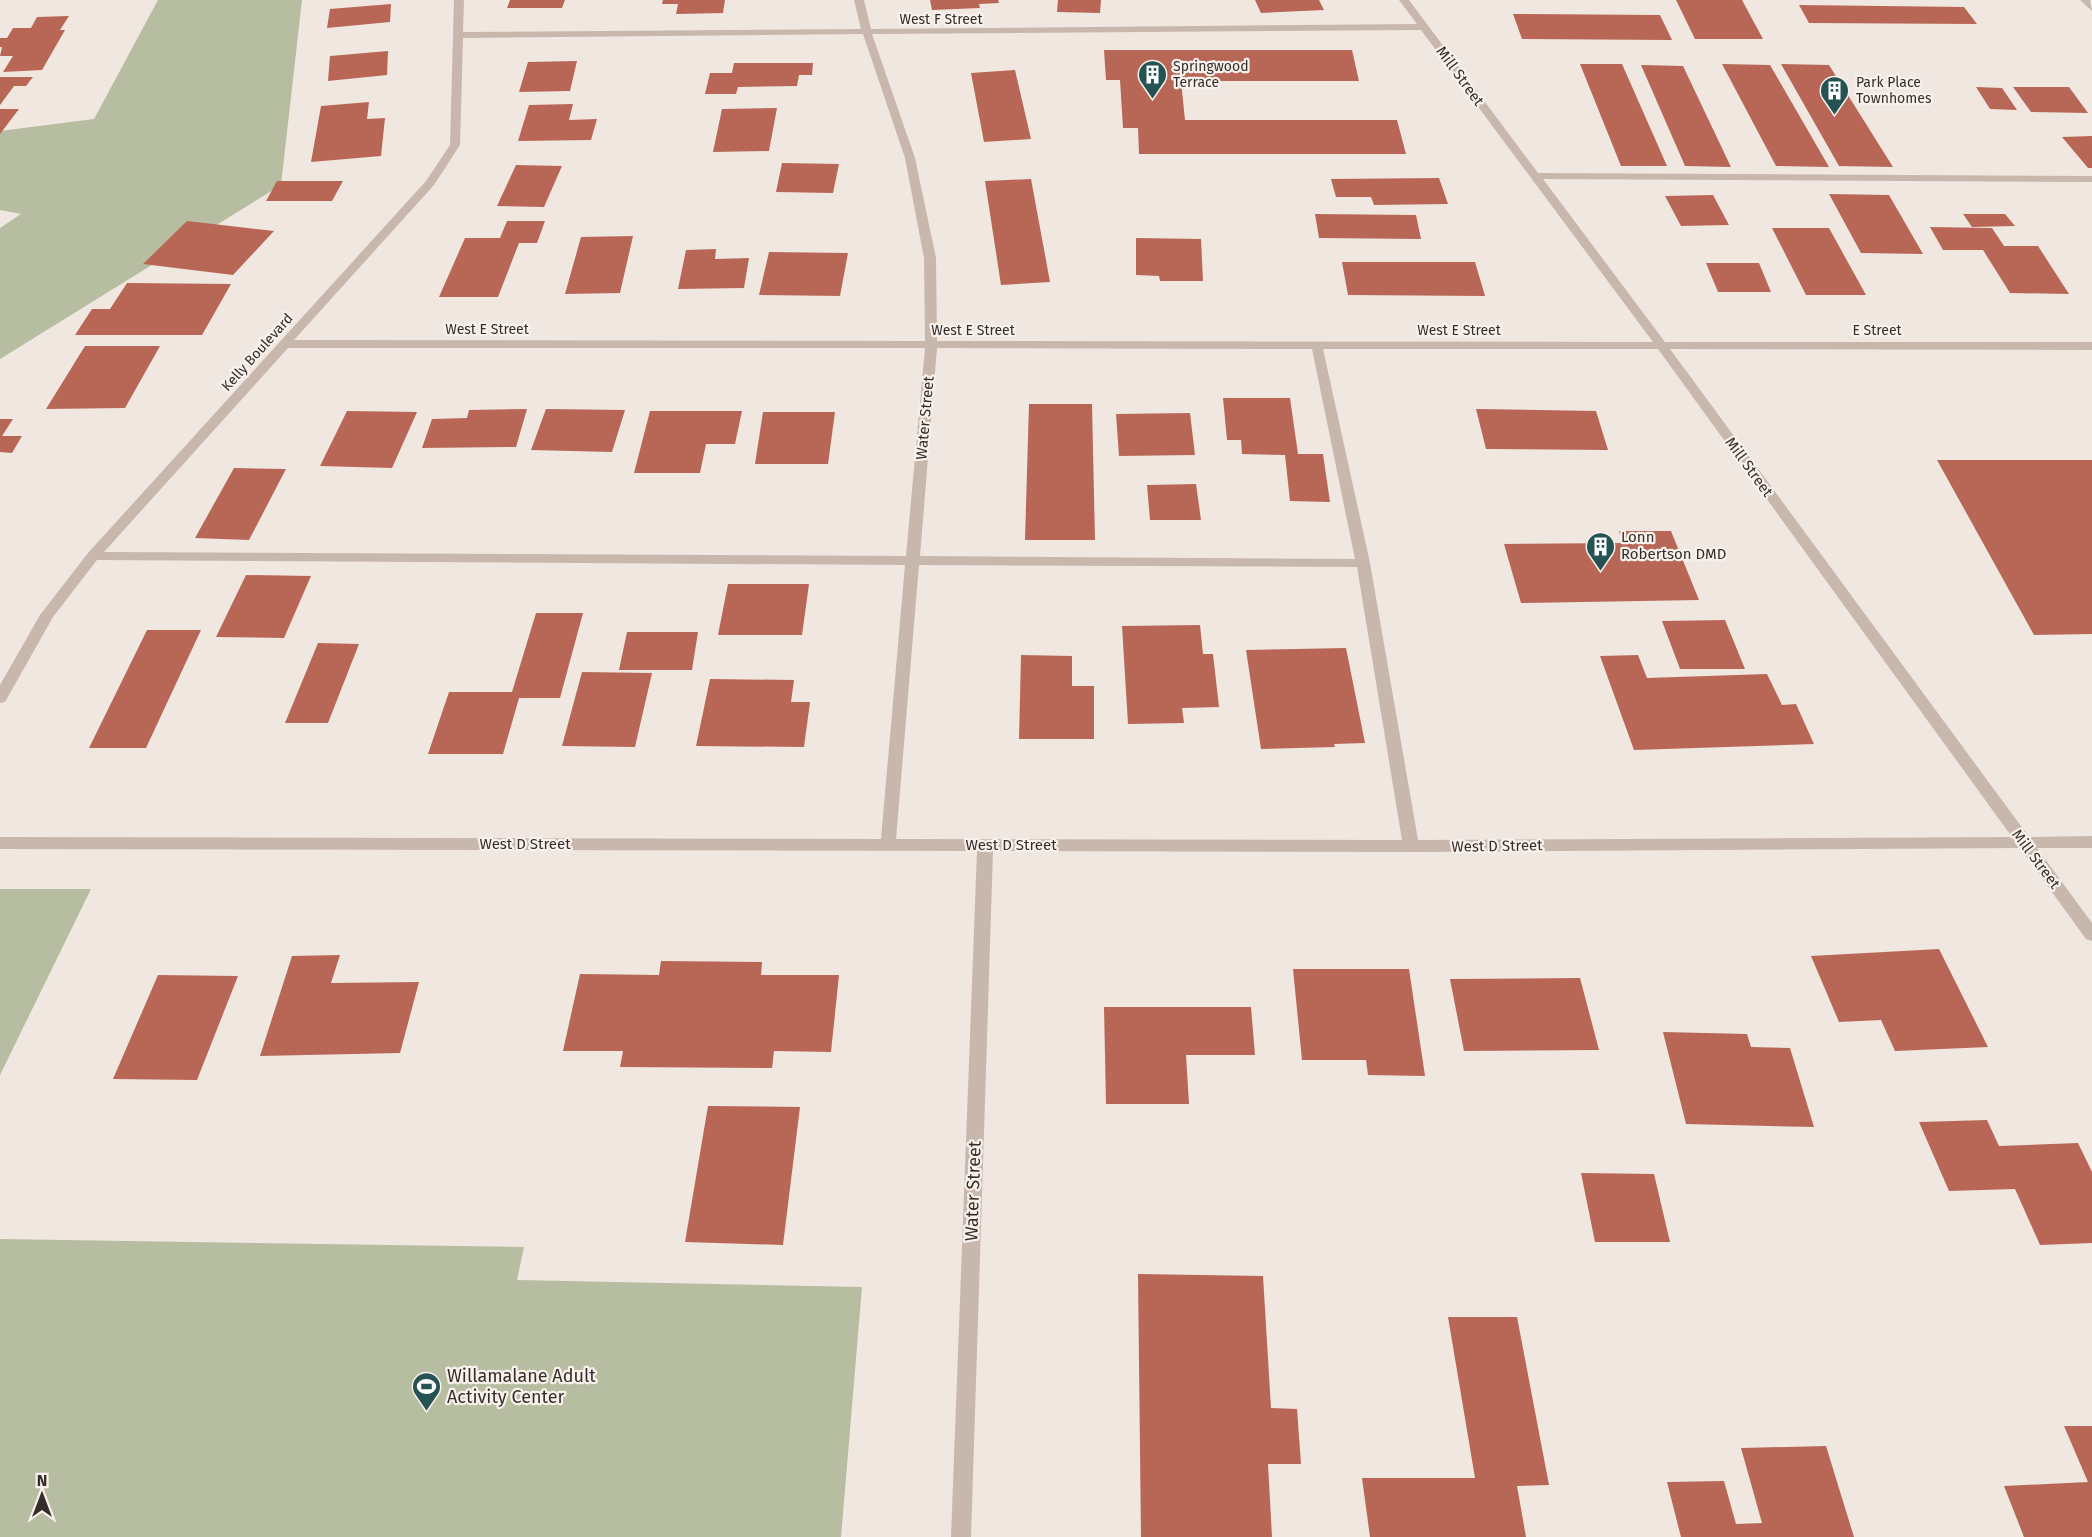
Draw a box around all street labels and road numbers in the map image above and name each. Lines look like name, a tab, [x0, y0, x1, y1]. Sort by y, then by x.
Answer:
street label: West F Street	[900, 11, 983, 28]
street label: Mill Street	[1432, 43, 1488, 110]
street label: Kelly Boulevard	[218, 310, 297, 395]
street label: West E Street	[445, 321, 530, 338]
street label: West E Street	[931, 322, 1016, 339]
street label: West E Street	[1417, 322, 1502, 339]
street label: E Street	[1852, 322, 1903, 339]
street label: Water Street	[912, 375, 938, 461]
street label: Mill Street	[1721, 434, 1777, 501]
street label: Mill Street	[2008, 826, 2064, 893]
street label: West D Street	[479, 835, 571, 853]
street label: West D Street	[965, 836, 1057, 854]
street label: West D Street	[1451, 836, 1543, 856]
street label: Water Street	[960, 1140, 986, 1242]

